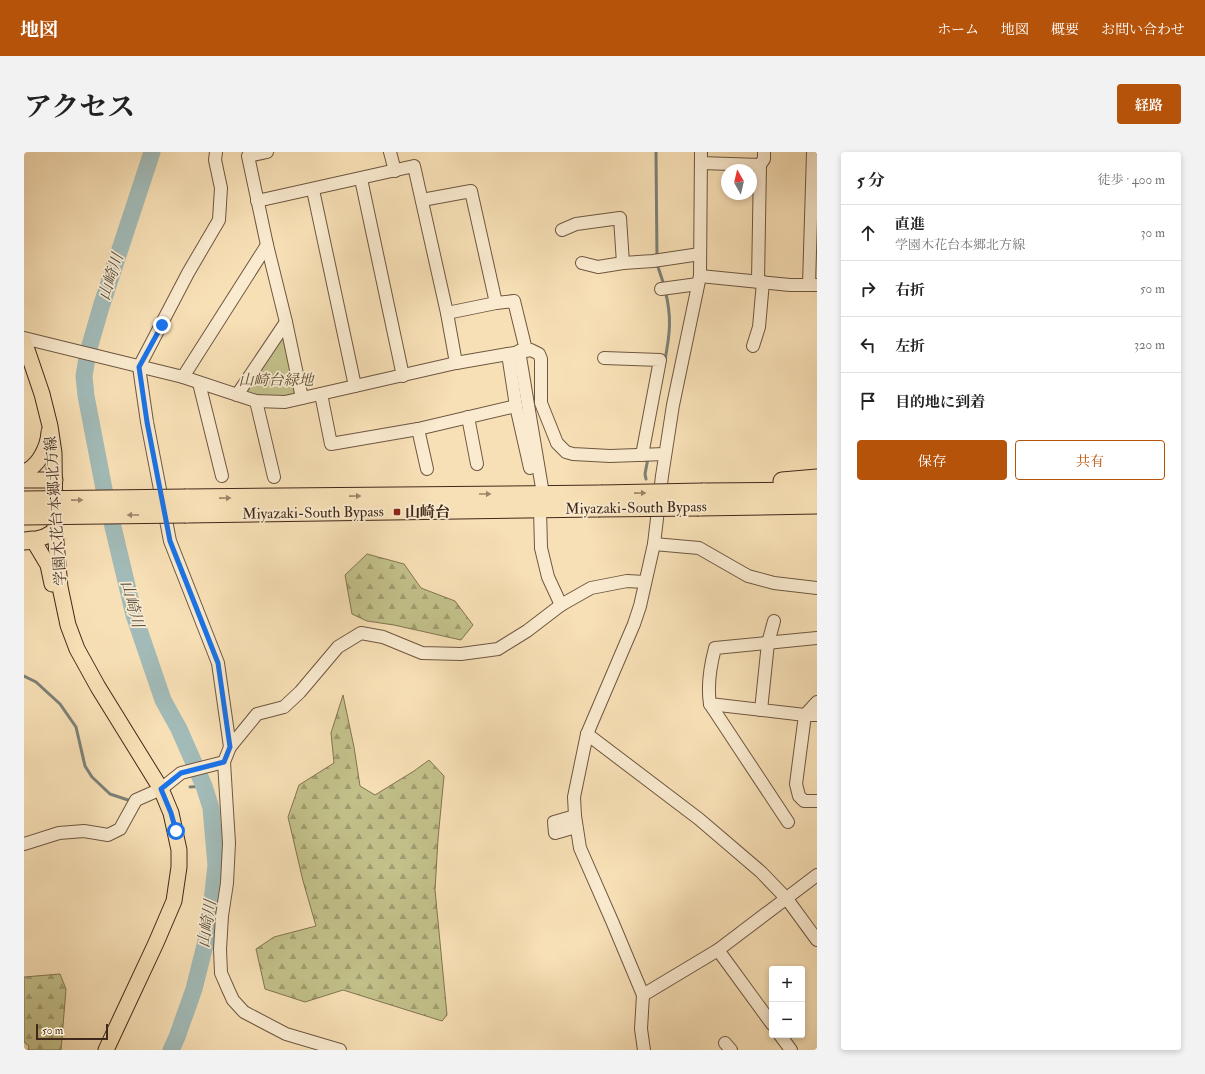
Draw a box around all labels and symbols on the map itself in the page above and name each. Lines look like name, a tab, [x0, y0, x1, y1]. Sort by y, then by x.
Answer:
north arrow	[721, 164, 757, 200]
water label: 山崎川	[94, 249, 129, 303]
route end	[153, 316, 171, 334]
park label: 山崎台緑地	[238, 371, 315, 390]
street label: 学園木花台本郷北方線	[41, 436, 71, 586]
one-way arrow	[634, 490, 647, 496]
one-way arrow	[479, 491, 491, 498]
one-way arrow	[349, 493, 362, 499]
one-way arrow	[219, 494, 231, 501]
one-way arrow	[71, 497, 84, 503]
street label: Miyazaki-South Bypass	[565, 497, 707, 520]
street label: Miyazaki-South Bypass	[242, 502, 384, 525]
place label: 山崎台	[405, 503, 450, 522]
marker: 山崎台	[392, 507, 402, 517]
one-way arrow	[126, 512, 139, 518]
water label: 山崎川	[116, 578, 148, 632]
route start	[167, 822, 185, 840]
water label: 山崎川	[193, 897, 221, 949]
scale bar	[36, 1022, 108, 1041]

